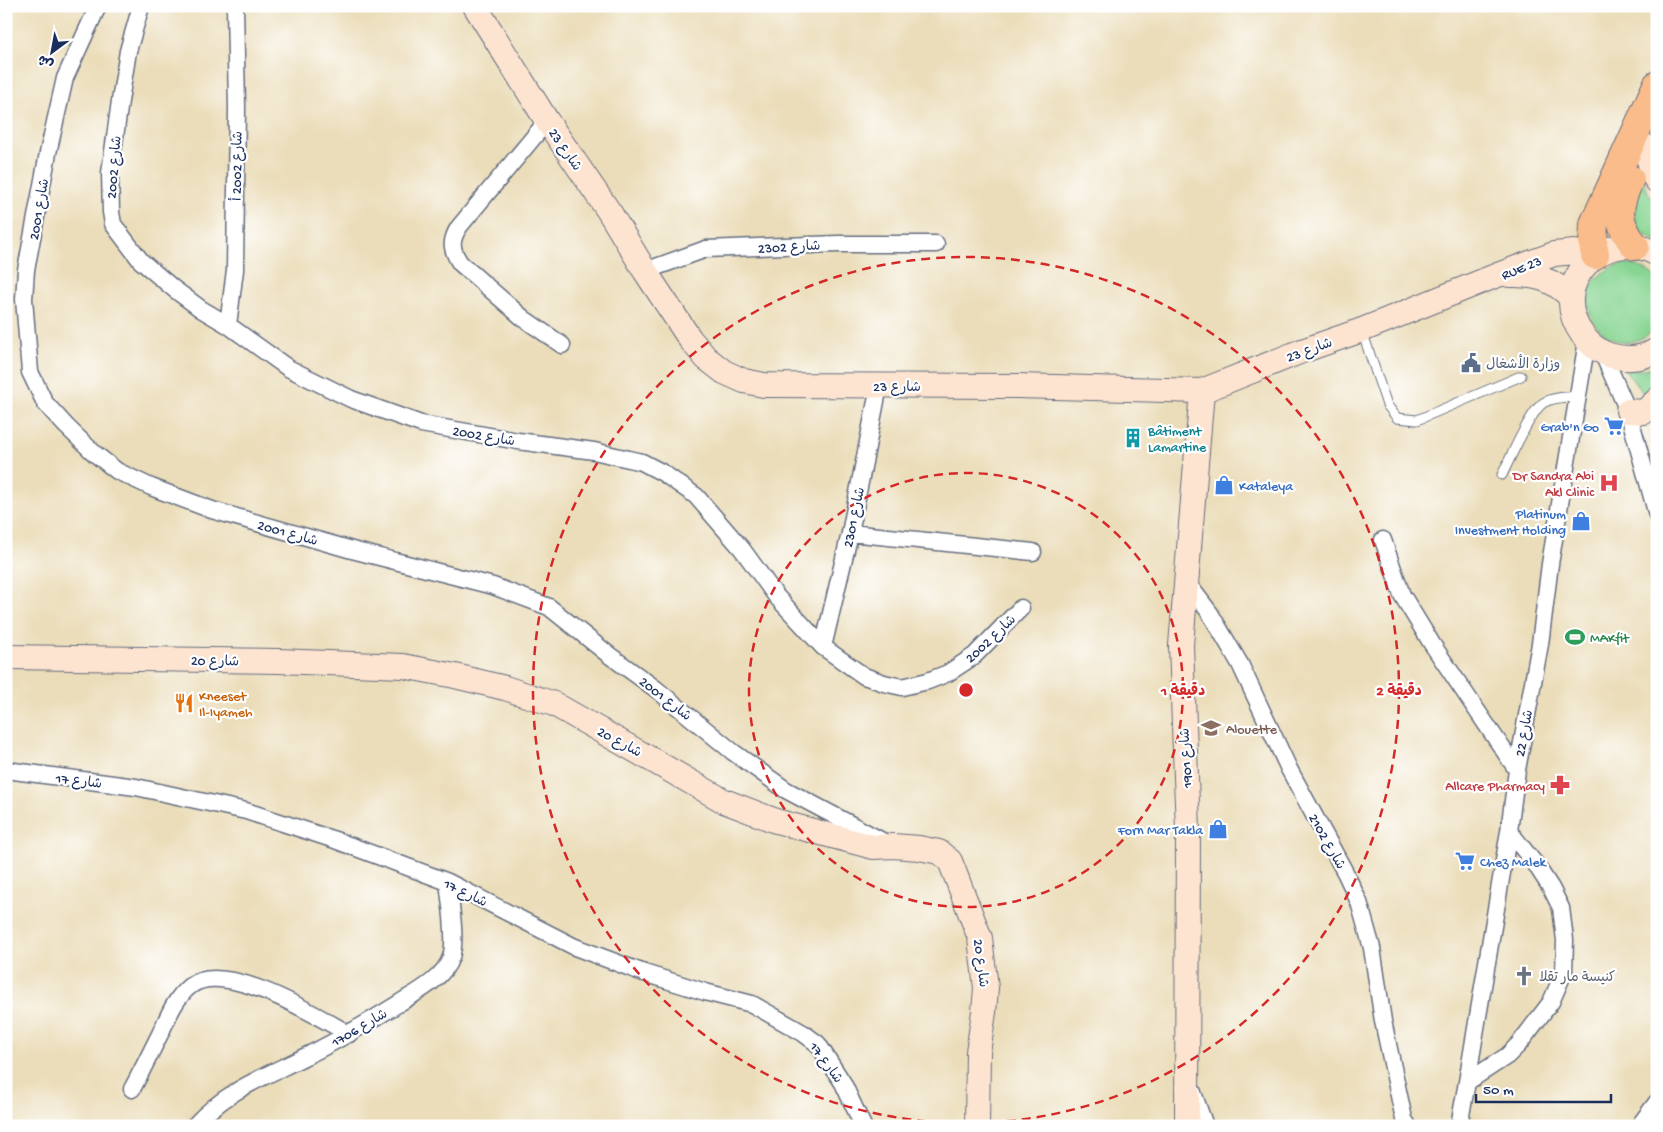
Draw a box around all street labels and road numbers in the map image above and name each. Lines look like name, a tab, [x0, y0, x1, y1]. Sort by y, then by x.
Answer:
street label: شارع 23	[544, 126, 584, 175]
street label: شارع 2002 أ	[227, 131, 248, 201]
street label: شارع 2002	[104, 135, 127, 199]
street label: شارع 2001	[27, 177, 54, 241]
street label: شارع 2302	[757, 238, 821, 259]
street label: RUE 23	[1499, 254, 1544, 285]
street label: شارع 23	[1285, 335, 1335, 368]
street label: شارع 23	[873, 380, 921, 397]
street label: شارع 2002	[451, 424, 516, 451]
street label: شارع 2301	[841, 486, 870, 549]
street label: شارع 2001	[255, 518, 319, 551]
street label: شارع 2002	[963, 612, 1021, 668]
street label: شارع 20	[191, 654, 239, 671]
street label: شارع 2001	[635, 674, 694, 726]
street label: شارع 22	[1513, 709, 1538, 758]
street label: شارع 20	[593, 724, 644, 762]
street label: شارع 1901	[1177, 728, 1198, 789]
street label: شارع 17	[54, 771, 103, 794]
street label: شارع 2102	[1304, 811, 1348, 873]
street label: شارع 17	[439, 876, 490, 912]
street label: شارع 20	[968, 938, 991, 988]
street label: شارع 1706	[328, 1006, 391, 1052]
street label: شارع 17	[804, 1039, 846, 1087]

